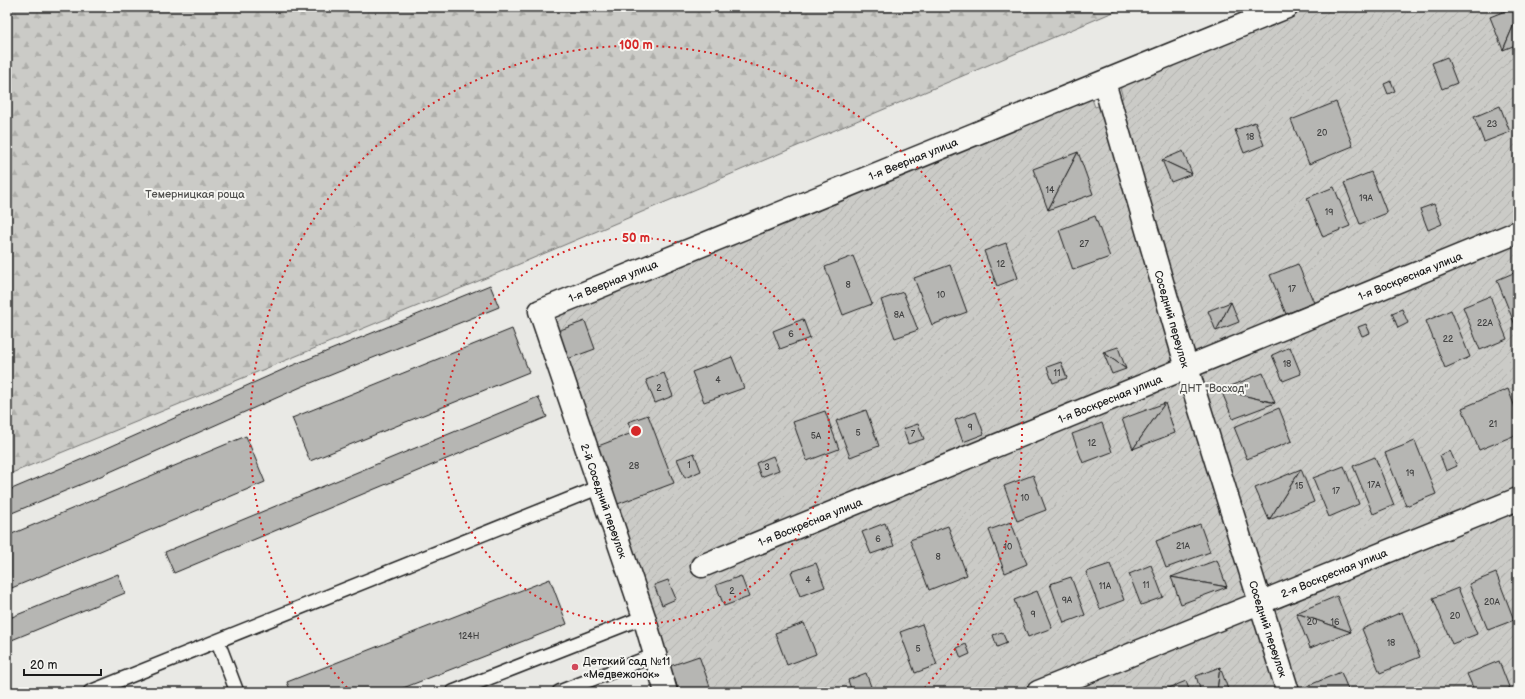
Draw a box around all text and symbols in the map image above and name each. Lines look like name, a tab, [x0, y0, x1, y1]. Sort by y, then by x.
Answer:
text: 100 m	[619, 38, 653, 53]
house number: 23	[1487, 119, 1498, 130]
house number: 20	[1317, 128, 1327, 139]
house number: 18	[1246, 132, 1254, 143]
street label: 1-я Веерная улица	[867, 135, 960, 183]
house number: 14	[1046, 185, 1055, 196]
park label: Темерницкая роща	[145, 188, 245, 201]
house number: 19А	[1359, 193, 1374, 204]
house number: 19	[1325, 207, 1333, 218]
text: 50 m	[622, 231, 650, 246]
house number: 27	[1079, 239, 1089, 250]
street label: 1-я Воскресная улица	[1356, 249, 1465, 303]
street label: 1-я Веерная улица	[567, 257, 660, 305]
house number: 12	[997, 259, 1006, 270]
street label: Соседний переулок	[1151, 269, 1192, 369]
house number: 8	[845, 280, 851, 291]
house number: 17	[1288, 284, 1297, 295]
house number: 10	[937, 290, 945, 301]
house number: 8А	[894, 310, 905, 321]
house number: 22А	[1477, 318, 1494, 329]
house number: 6	[788, 329, 794, 340]
house number: 22	[1443, 334, 1454, 345]
house number: 18	[1283, 359, 1291, 370]
house number: 11	[1054, 368, 1060, 379]
street label: 1-я Воскресная улица	[1056, 372, 1165, 426]
house number: 4	[715, 375, 721, 386]
park label: ДНТ "Восход"	[1180, 382, 1248, 395]
house number: 2	[656, 383, 662, 394]
house number: 21	[1489, 419, 1497, 430]
house number: 9	[967, 422, 973, 433]
centre of rings	[629, 424, 643, 438]
house number: 5	[855, 428, 861, 439]
house number: 7	[911, 429, 916, 440]
house number: 5А	[811, 431, 822, 442]
house number: 12	[1088, 438, 1097, 449]
street label: 2-й Соседний переулок	[578, 442, 629, 560]
house number: 1	[687, 460, 691, 471]
house number: 28	[629, 461, 639, 472]
house number: 3	[764, 462, 770, 473]
house number: 19	[1406, 468, 1414, 479]
house number: 17А	[1367, 480, 1381, 491]
house number: 15	[1295, 481, 1303, 492]
house number: 17	[1332, 486, 1341, 497]
house number: 10	[1021, 493, 1029, 504]
street label: 1-я Воскресная улица	[756, 495, 865, 549]
house number: 6	[875, 534, 881, 545]
house number: 21А	[1176, 541, 1191, 552]
house number: 10	[1004, 542, 1012, 553]
street label: 2-я Воскресная улица	[1279, 546, 1390, 601]
house number: 8	[935, 552, 941, 563]
house number: 4	[805, 575, 811, 586]
street label: Соседний переулок	[1246, 579, 1289, 679]
house number: 11	[1143, 580, 1149, 591]
house number: 11А	[1099, 581, 1112, 592]
house number: 2	[729, 586, 735, 597]
house number: 9А	[1062, 595, 1073, 606]
house number: 20А	[1484, 597, 1501, 608]
house number: 9	[1030, 609, 1036, 620]
house number: 20	[1450, 611, 1460, 622]
house number: 20	[1307, 617, 1317, 628]
house number: 16	[1331, 617, 1340, 628]
house number: 124Н	[459, 631, 479, 642]
house number: 18	[1387, 638, 1395, 649]
house number: 5	[915, 644, 921, 655]
scale bar	[24, 651, 101, 677]
place label: Детский сад №11 «Медвежонок»	[583, 655, 670, 681]
text: 20 m	[30, 658, 57, 673]
marker: Детский сад №11 «Медвежонок»	[570, 662, 580, 672]

